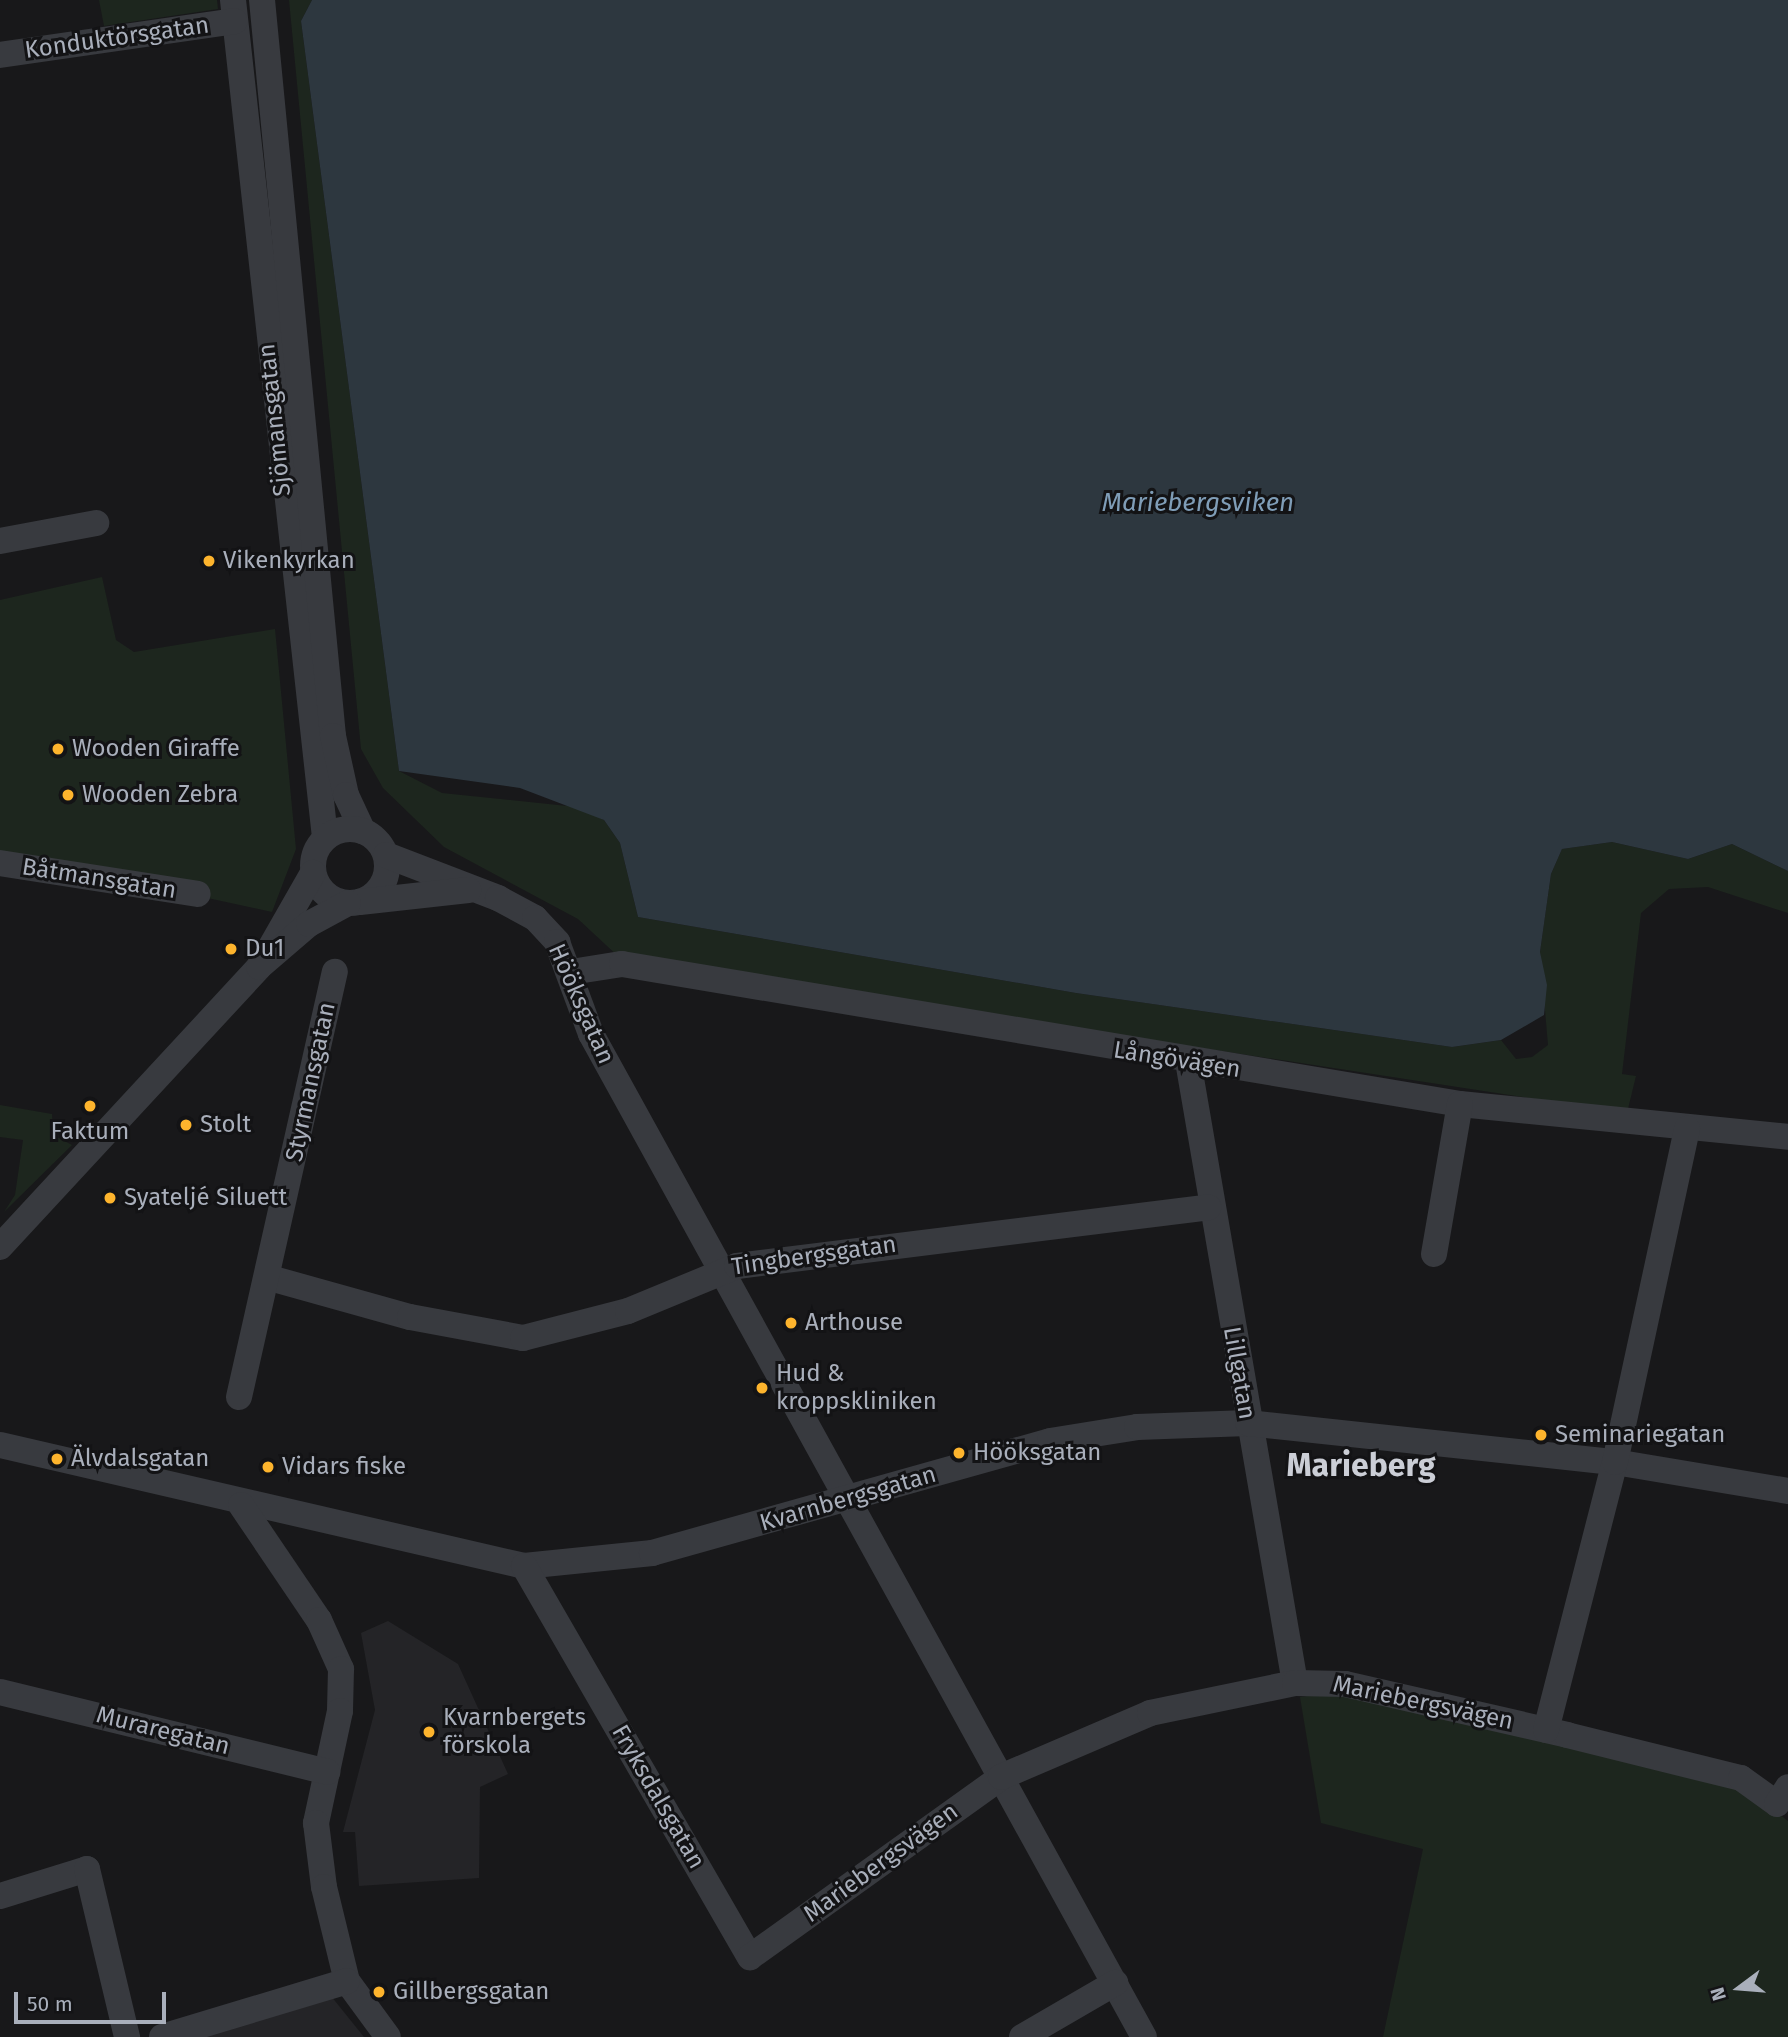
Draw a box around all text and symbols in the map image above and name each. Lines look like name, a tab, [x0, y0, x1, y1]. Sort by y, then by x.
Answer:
street label: Konduktörsgatan	[23, 11, 211, 65]
street label: Sjömansgatan	[253, 342, 297, 498]
water label: Mariebergsviken	[1102, 487, 1294, 519]
place label: Vikenkyrkan	[223, 547, 355, 575]
marker: Vikenkyrkan	[201, 553, 217, 569]
place label: Wooden Giraffe	[72, 735, 240, 763]
marker: Wooden Giraffe	[50, 741, 66, 757]
place label: Wooden Zebra	[82, 781, 238, 809]
marker: Wooden Zebra	[60, 787, 76, 803]
street label: Båtmansgatan	[20, 853, 178, 905]
place label: Du1	[245, 935, 284, 963]
street label: Hööksgatan	[542, 939, 620, 1069]
marker: Du1	[223, 941, 239, 957]
street label: Styrmansgatan	[280, 1000, 342, 1164]
street label: Långövägen	[1111, 1036, 1243, 1084]
marker: Faktum	[82, 1098, 98, 1114]
place label: Stolt	[200, 1111, 251, 1139]
marker: Stolt	[178, 1117, 194, 1133]
place label: Faktum	[51, 1118, 129, 1146]
place label: Syateljé Siluett	[124, 1184, 287, 1212]
marker: Syateljé Siluett	[102, 1190, 118, 1206]
street label: Tingbergsgatan	[730, 1230, 898, 1282]
place label: Arthouse	[805, 1309, 903, 1337]
marker: Arthouse	[783, 1315, 799, 1331]
street label: Lillgatan	[1217, 1324, 1261, 1422]
place label: Hud & kroppskliniken	[776, 1360, 937, 1416]
marker: Hud & kroppskliniken	[754, 1380, 770, 1396]
place label: Seminariegatan	[1555, 1421, 1725, 1449]
marker: Seminariegatan	[1533, 1427, 1549, 1443]
place label: Hööksgatan	[973, 1439, 1101, 1467]
place label: Älvdalsgatan	[71, 1445, 209, 1473]
marker: Hööksgatan	[951, 1445, 967, 1461]
district label: Marieberg	[1286, 1446, 1436, 1484]
marker: Älvdalsgatan	[49, 1451, 65, 1467]
place label: Vidars fiske	[282, 1453, 406, 1481]
marker: Vidars fiske	[260, 1459, 276, 1475]
street label: Kvarnbergsgatan	[756, 1460, 940, 1538]
street label: Mariebergsvägen	[1330, 1670, 1516, 1736]
street label: Muraregatan	[93, 1701, 233, 1761]
place label: Kvarnbergets förskola	[443, 1704, 586, 1760]
street label: Fryksdalsgatan	[605, 1720, 711, 1874]
marker: Kvarnbergets förskola	[421, 1724, 437, 1740]
street label: Mariebergsvägen	[798, 1797, 964, 1929]
north arrow	[1704, 1953, 1774, 2023]
scale bar	[18, 1978, 170, 2022]
place label: Gillbergsgatan	[393, 1978, 549, 2006]
marker: Gillbergsgatan	[371, 1984, 387, 2000]
text: N	[1706, 1985, 1731, 2003]
text: 50 m	[27, 1991, 73, 2017]

